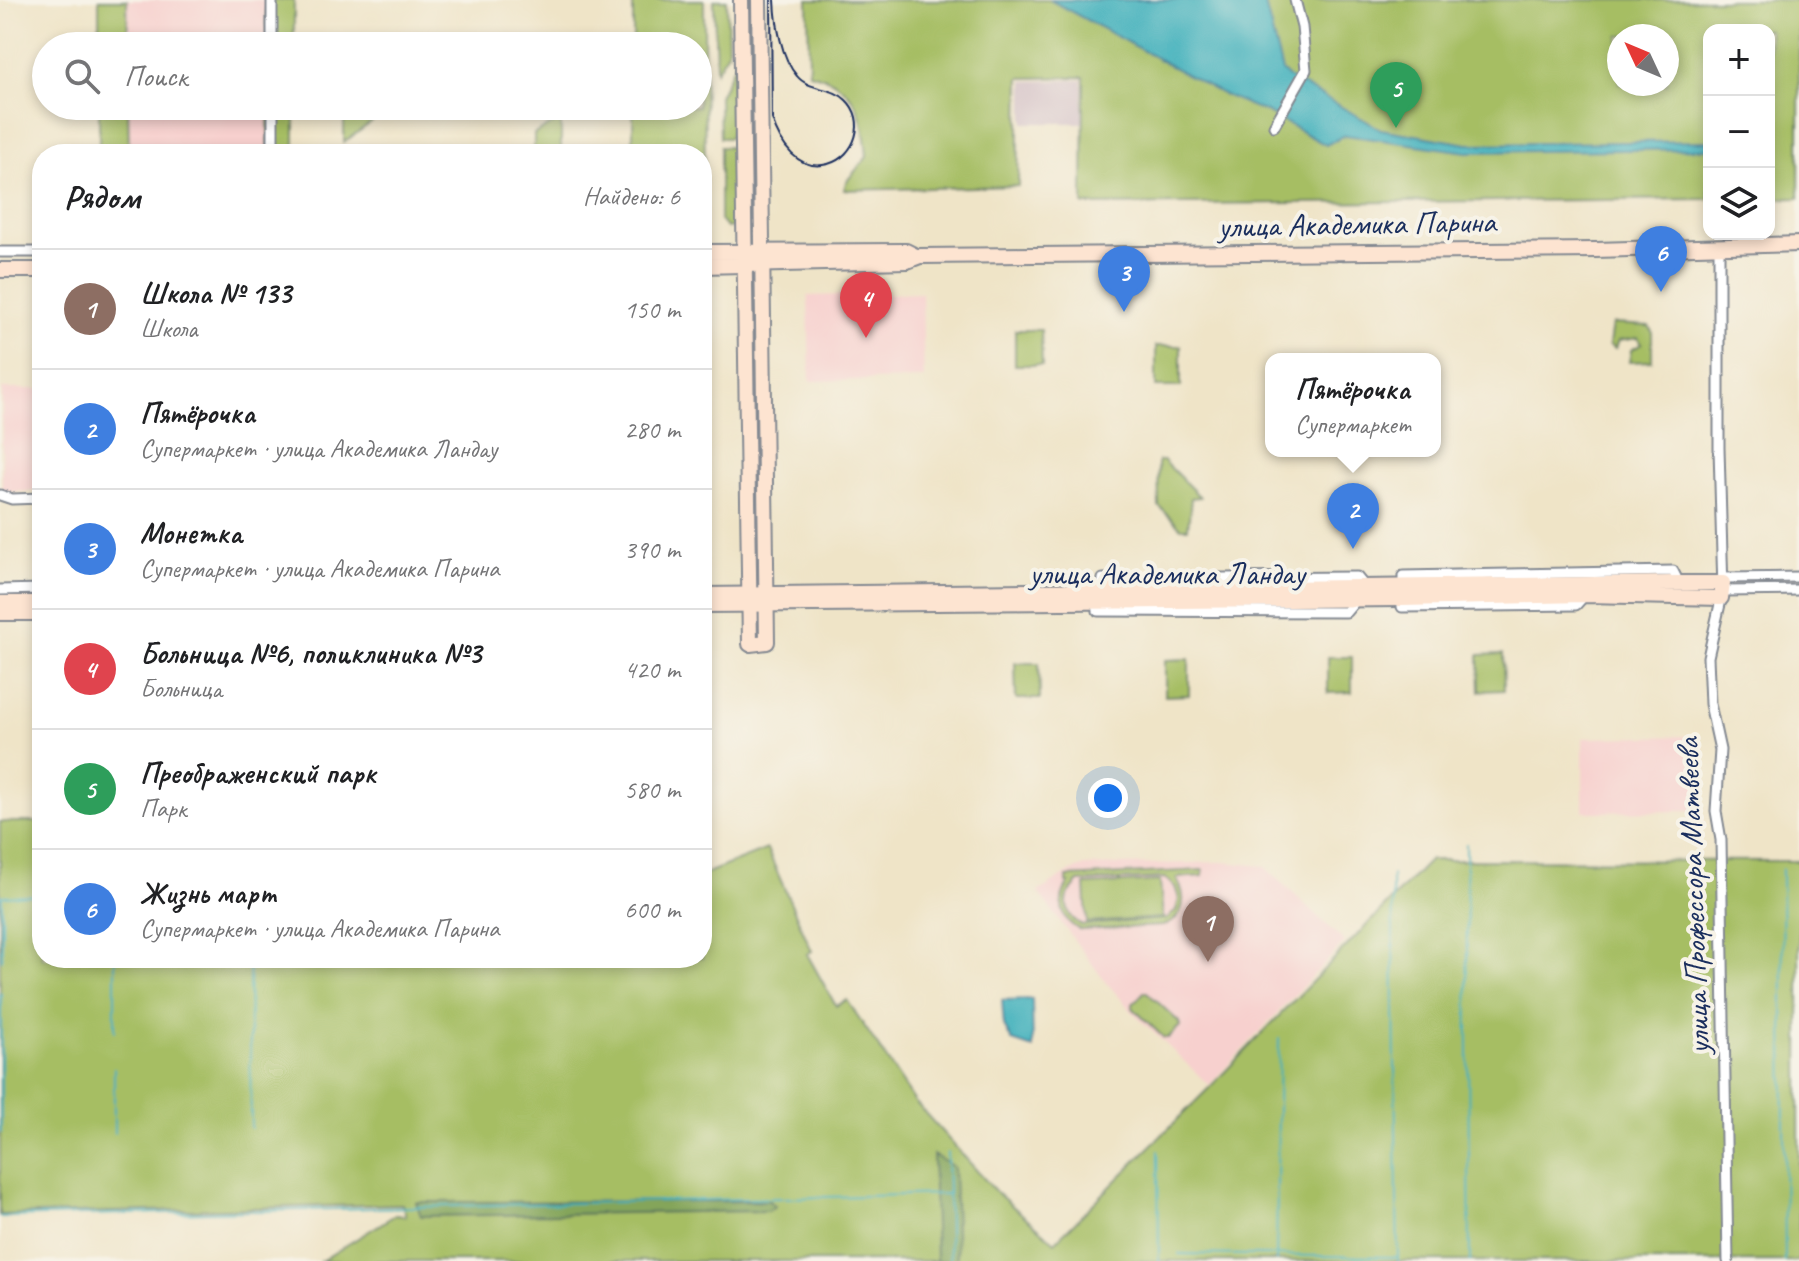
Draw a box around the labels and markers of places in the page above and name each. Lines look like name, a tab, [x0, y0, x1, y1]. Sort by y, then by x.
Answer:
pin: 5	[1370, 62, 1422, 128]
pin: 6	[1635, 226, 1687, 292]
pin: 3	[1098, 246, 1150, 312]
pin: 4	[840, 272, 892, 338]
pin: 2	[1327, 483, 1379, 549]
pin: 1	[1182, 896, 1234, 962]

